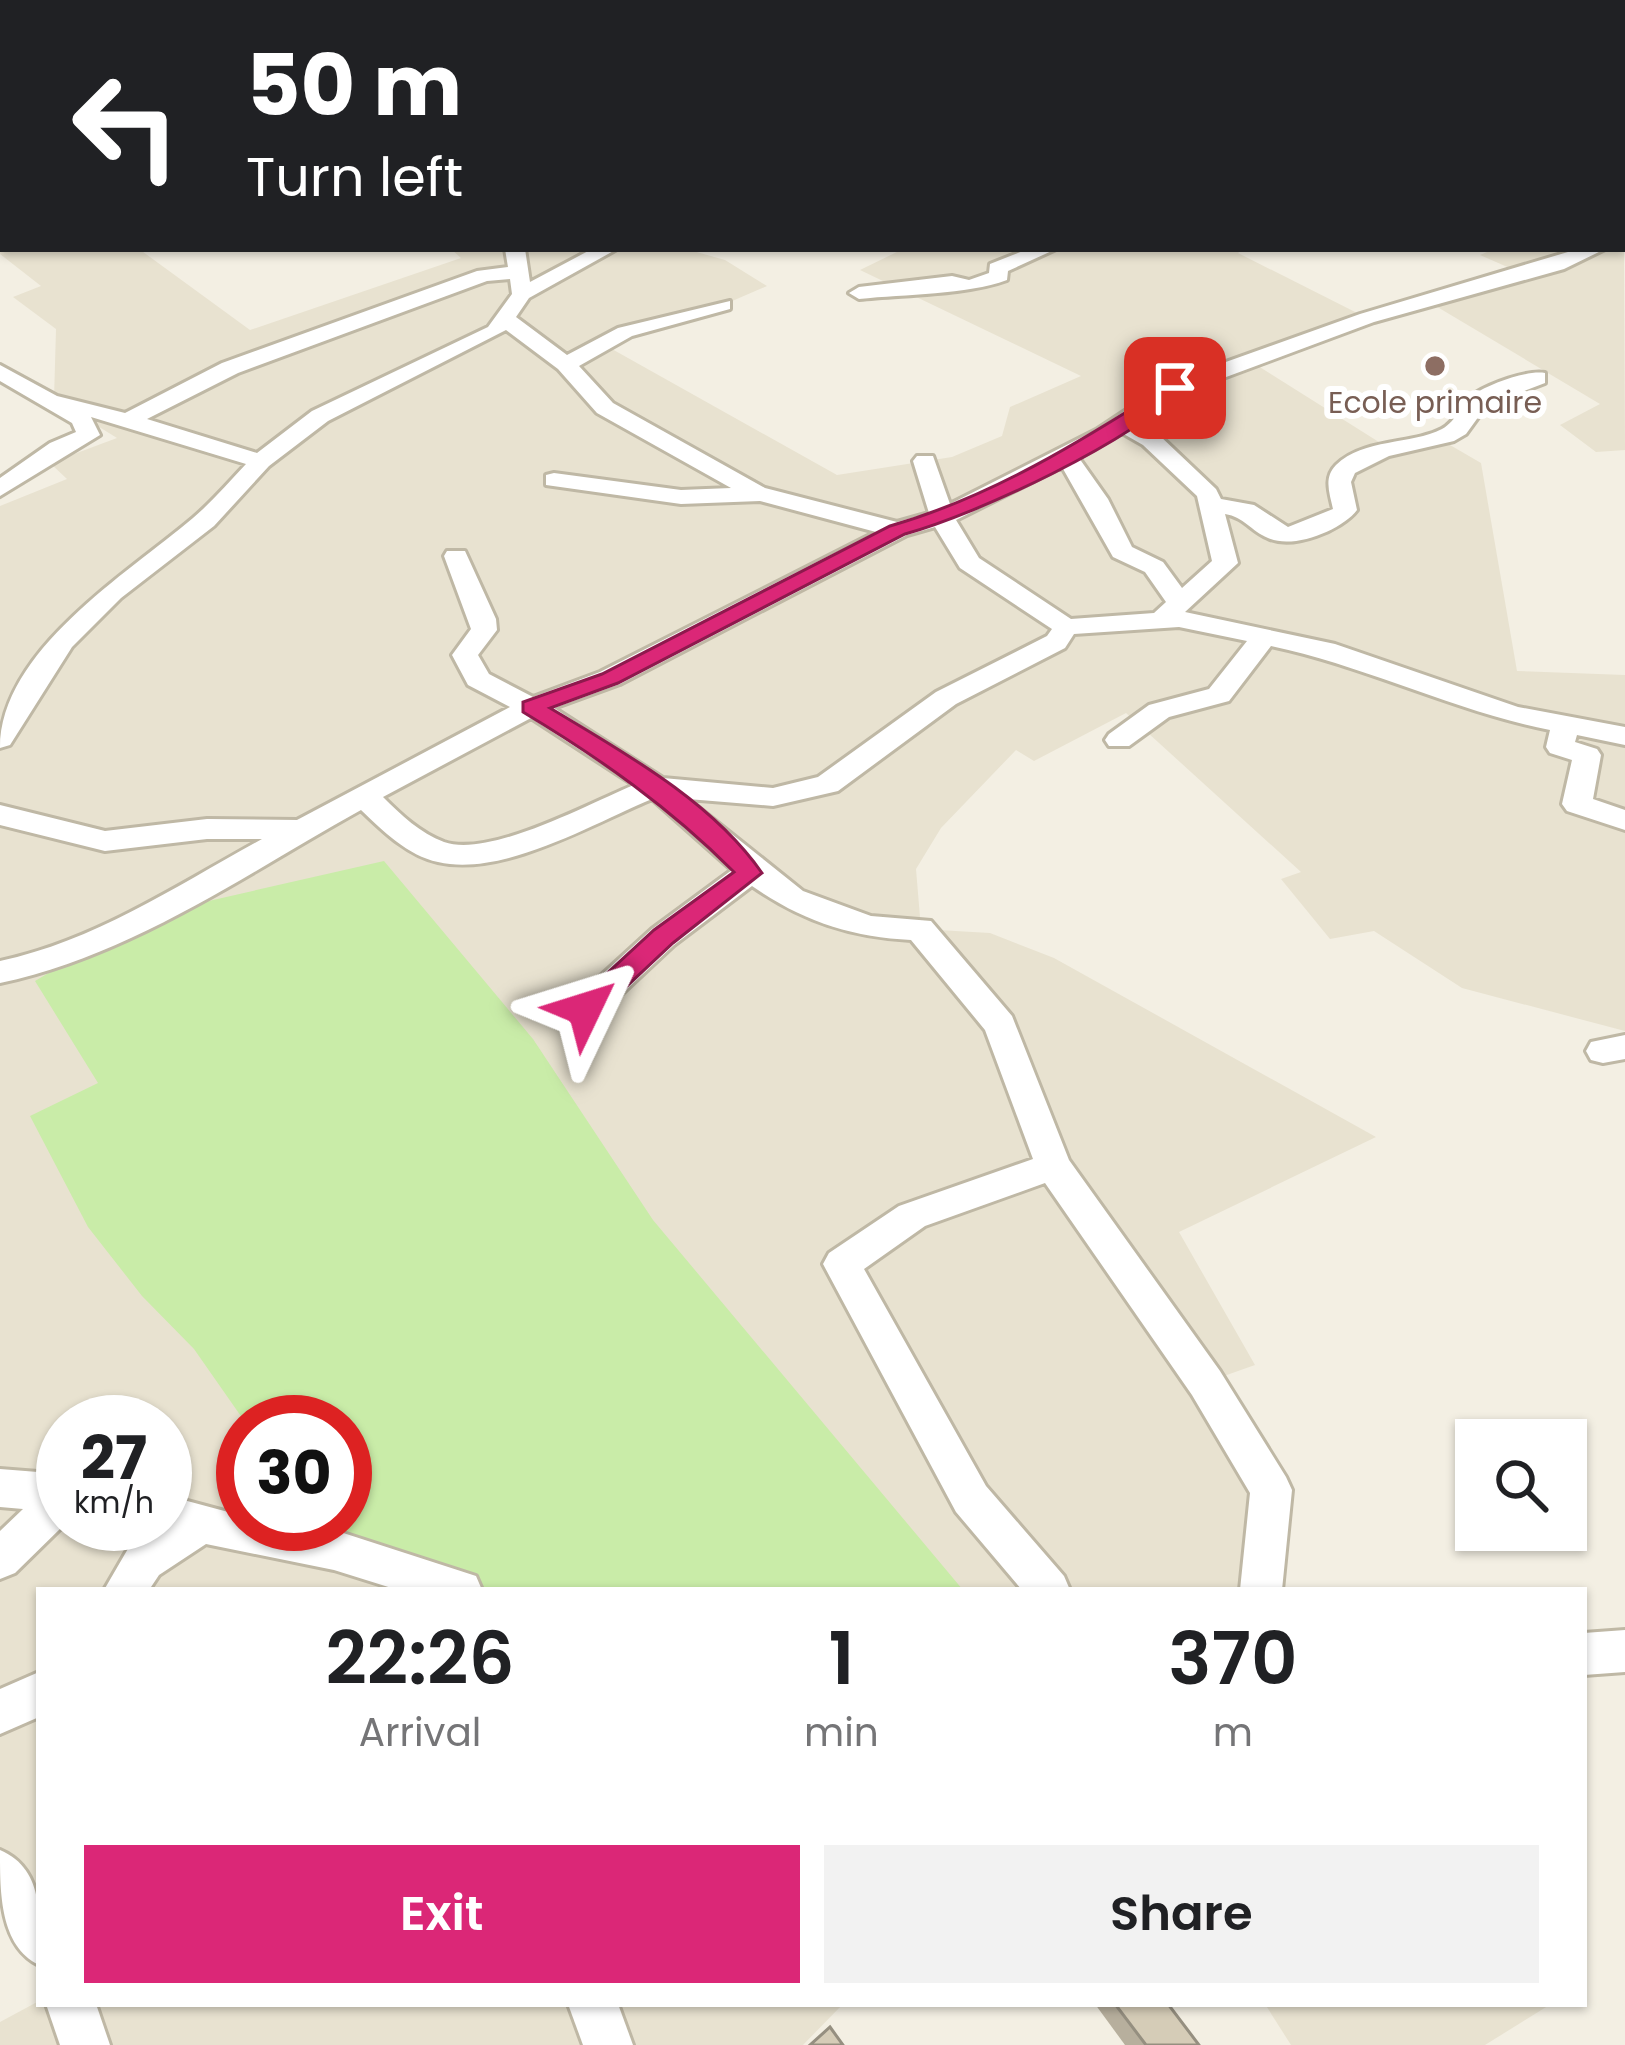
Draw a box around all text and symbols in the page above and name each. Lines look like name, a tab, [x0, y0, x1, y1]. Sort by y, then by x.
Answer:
text: 50 m	[246, 27, 462, 144]
icon: left	[48, 48, 204, 204]
text: Turn left	[246, 139, 463, 215]
pin	[1124, 337, 1226, 439]
marker: Ecole primaire	[1422, 353, 1448, 379]
icon: arrive	[1142, 355, 1208, 421]
place label: Ecole primaire	[1328, 381, 1542, 424]
position arrow	[522, 946, 648, 1072]
speed limit sign: 30	[216, 1395, 372, 1551]
text: 27	[81, 1416, 147, 1500]
map controls	[1455, 1419, 1587, 1551]
button: search	[1455, 1419, 1587, 1551]
text: km/h	[74, 1481, 154, 1524]
text: 22:26	[326, 1608, 515, 1709]
text: 1	[828, 1608, 854, 1709]
text: 370	[1168, 1608, 1297, 1709]
text: Arrival	[359, 1705, 481, 1760]
text: min	[804, 1705, 879, 1760]
text: m	[1213, 1705, 1253, 1760]
button: Exit	[84, 1845, 800, 1983]
button: Share	[824, 1845, 1539, 1983]

